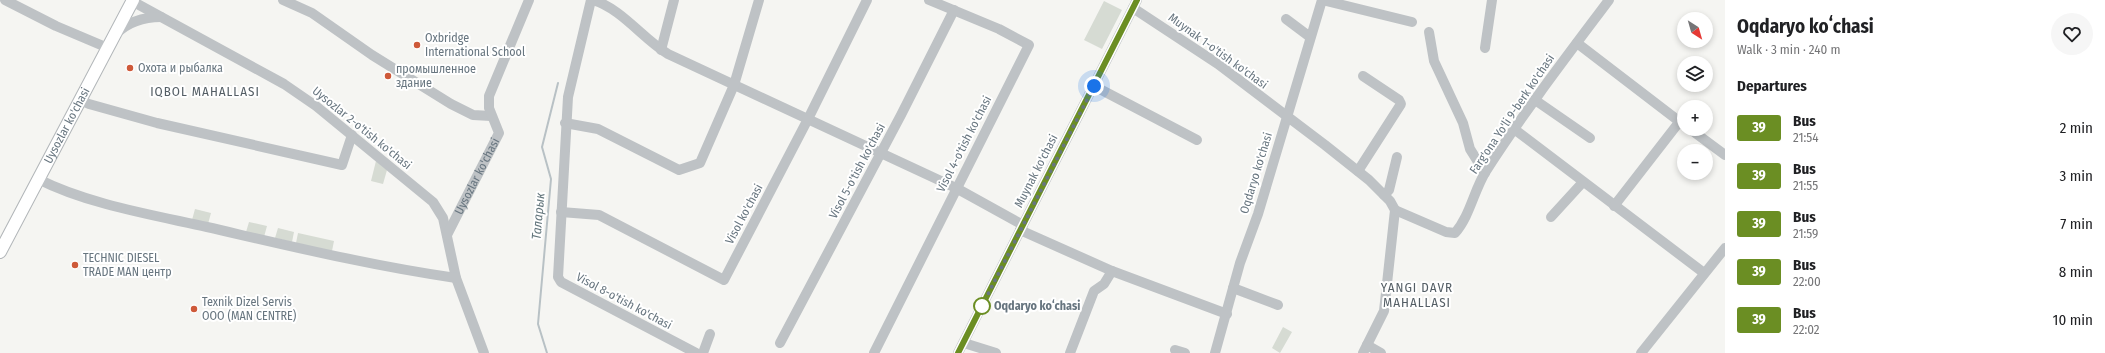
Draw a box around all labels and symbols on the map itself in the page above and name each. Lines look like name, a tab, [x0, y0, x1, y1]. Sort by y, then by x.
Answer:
street label: Muynak 1-o'tish ko'chasi	[1166, 10, 1270, 92]
north arrow	[1677, 12, 1713, 48]
place label: Oxbridge International School	[425, 31, 525, 59]
marker: Oxbridge International School	[412, 40, 422, 50]
street label: Farg'ona Yo'li 9-berk ko'chasi	[1467, 52, 1557, 176]
place label: Охота и рыбалка	[138, 61, 223, 75]
place label: промышленное здание	[396, 62, 476, 90]
marker: Охота и рыбалка	[125, 63, 135, 73]
marker: промышленное здание	[383, 71, 393, 81]
your location	[1084, 76, 1104, 96]
district label: IQBOL MAHALLASI	[150, 84, 260, 99]
street label: Uysozlar 2-o'tish ko'chasi	[310, 84, 414, 172]
street label: Uysozlar ko'chasi	[41, 85, 93, 166]
street label: Visol 4-o'tish ko'chasi	[934, 94, 994, 194]
street label: Visol 5-o'tish ko'chasi	[826, 121, 888, 221]
street label: Oqdaryo ko'chasi	[1237, 131, 1275, 215]
street label: Muynak ko'chasi	[1012, 132, 1060, 210]
street label: Uysozlar ko'chasi	[452, 136, 502, 217]
street label: Visol ko'chasi	[722, 182, 766, 246]
water label: Таларык	[528, 191, 548, 240]
place label: TECHNIC DIESEL TRADE MAN центр	[83, 251, 172, 279]
marker: TECHNIC DIESEL TRADE MAN центр	[70, 260, 80, 270]
street label: Visol 8-o'tish ko'chasi	[574, 270, 674, 332]
district label: YANGI DAVR MAHALLASI	[1381, 280, 1453, 310]
place label: Texnik Dizel Servis OOO (MAN CENTRE)	[202, 295, 297, 323]
marker: Oqdaryo koʻchasi	[973, 297, 991, 315]
place label: Oqdaryo koʻchasi	[994, 299, 1080, 313]
marker: Texnik Dizel Servis OOO (MAN CENTRE)	[189, 304, 199, 314]

